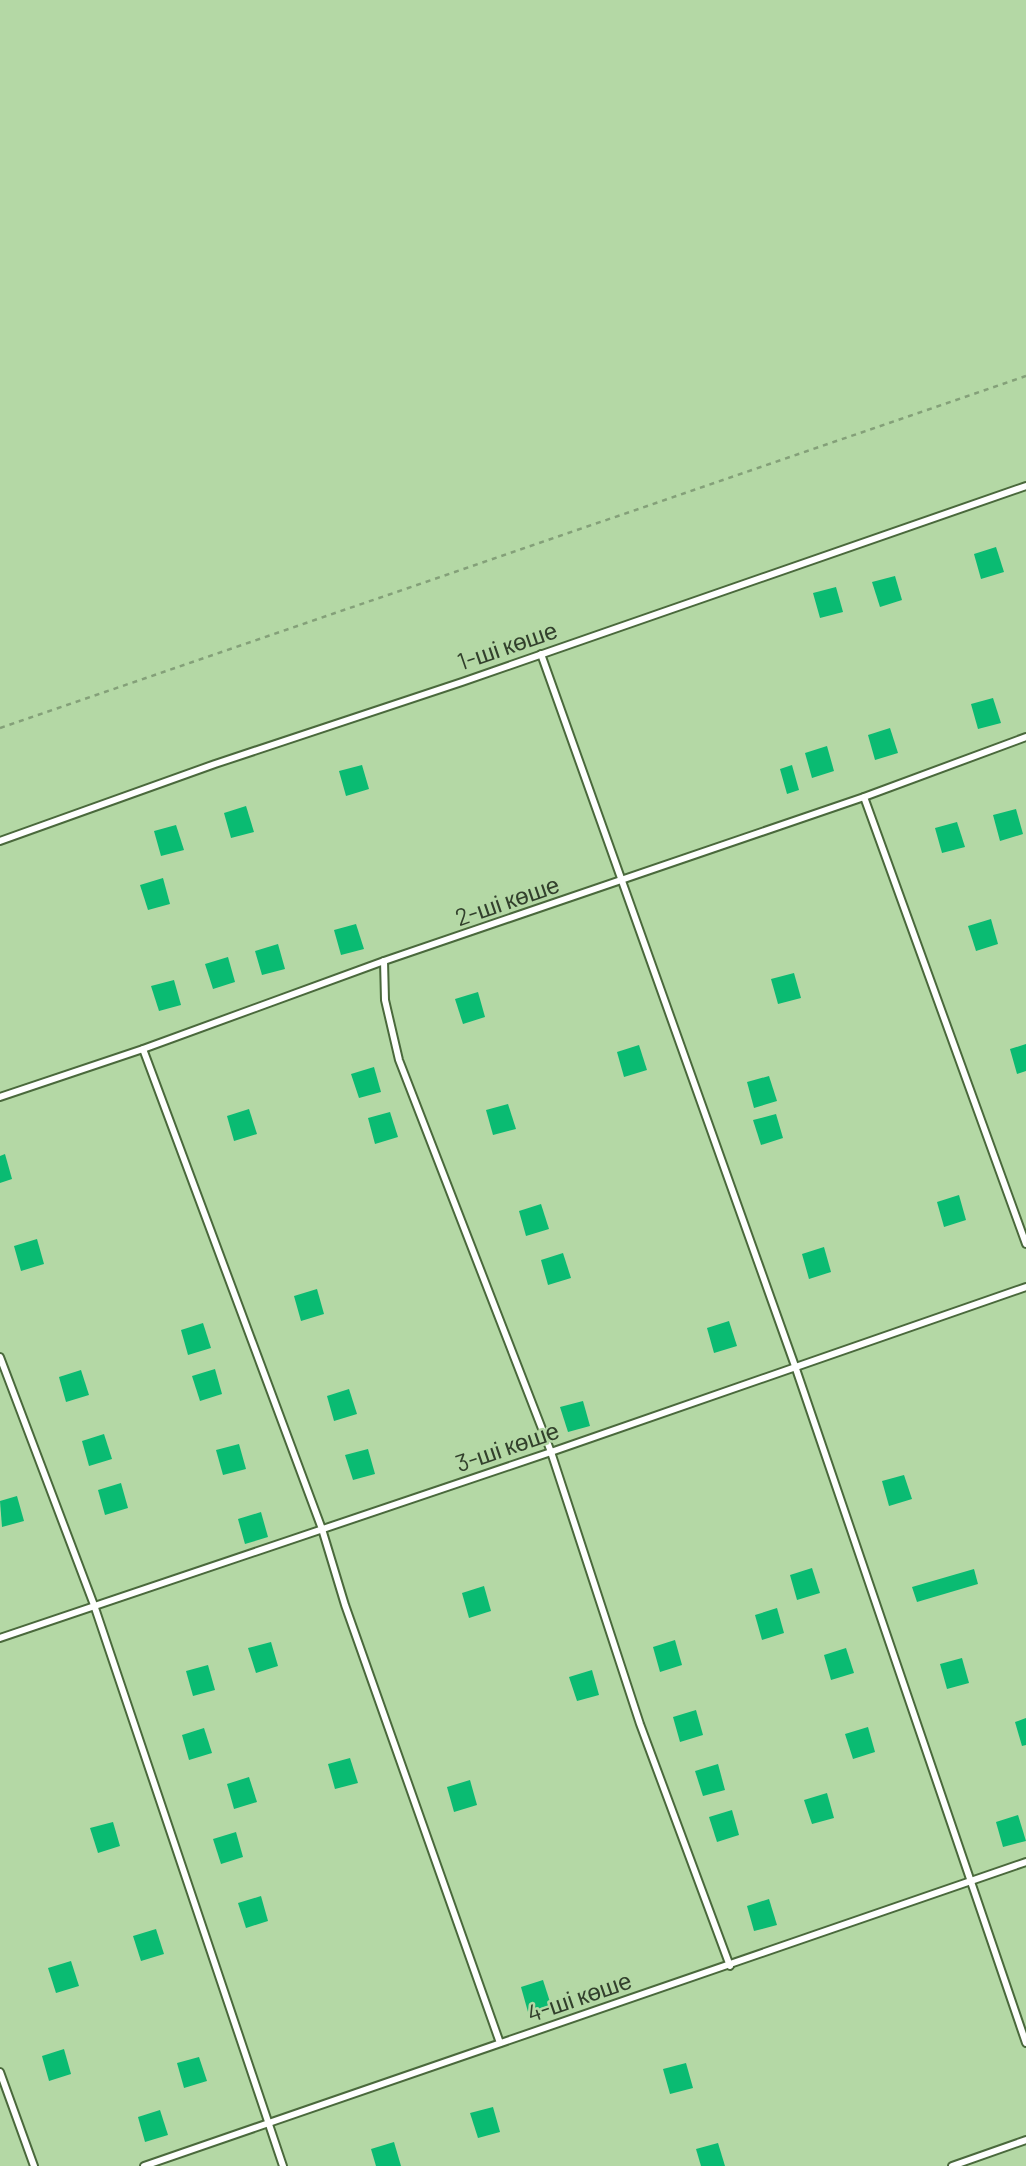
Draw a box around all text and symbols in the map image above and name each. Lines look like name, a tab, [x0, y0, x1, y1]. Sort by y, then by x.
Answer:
street label: 1-ші көше	[453, 614, 561, 676]
street label: 2-ші көше	[451, 869, 563, 931]
street label: 3-ші көше	[451, 1415, 563, 1477]
street label: 4-ші көше	[523, 1965, 635, 2027]

